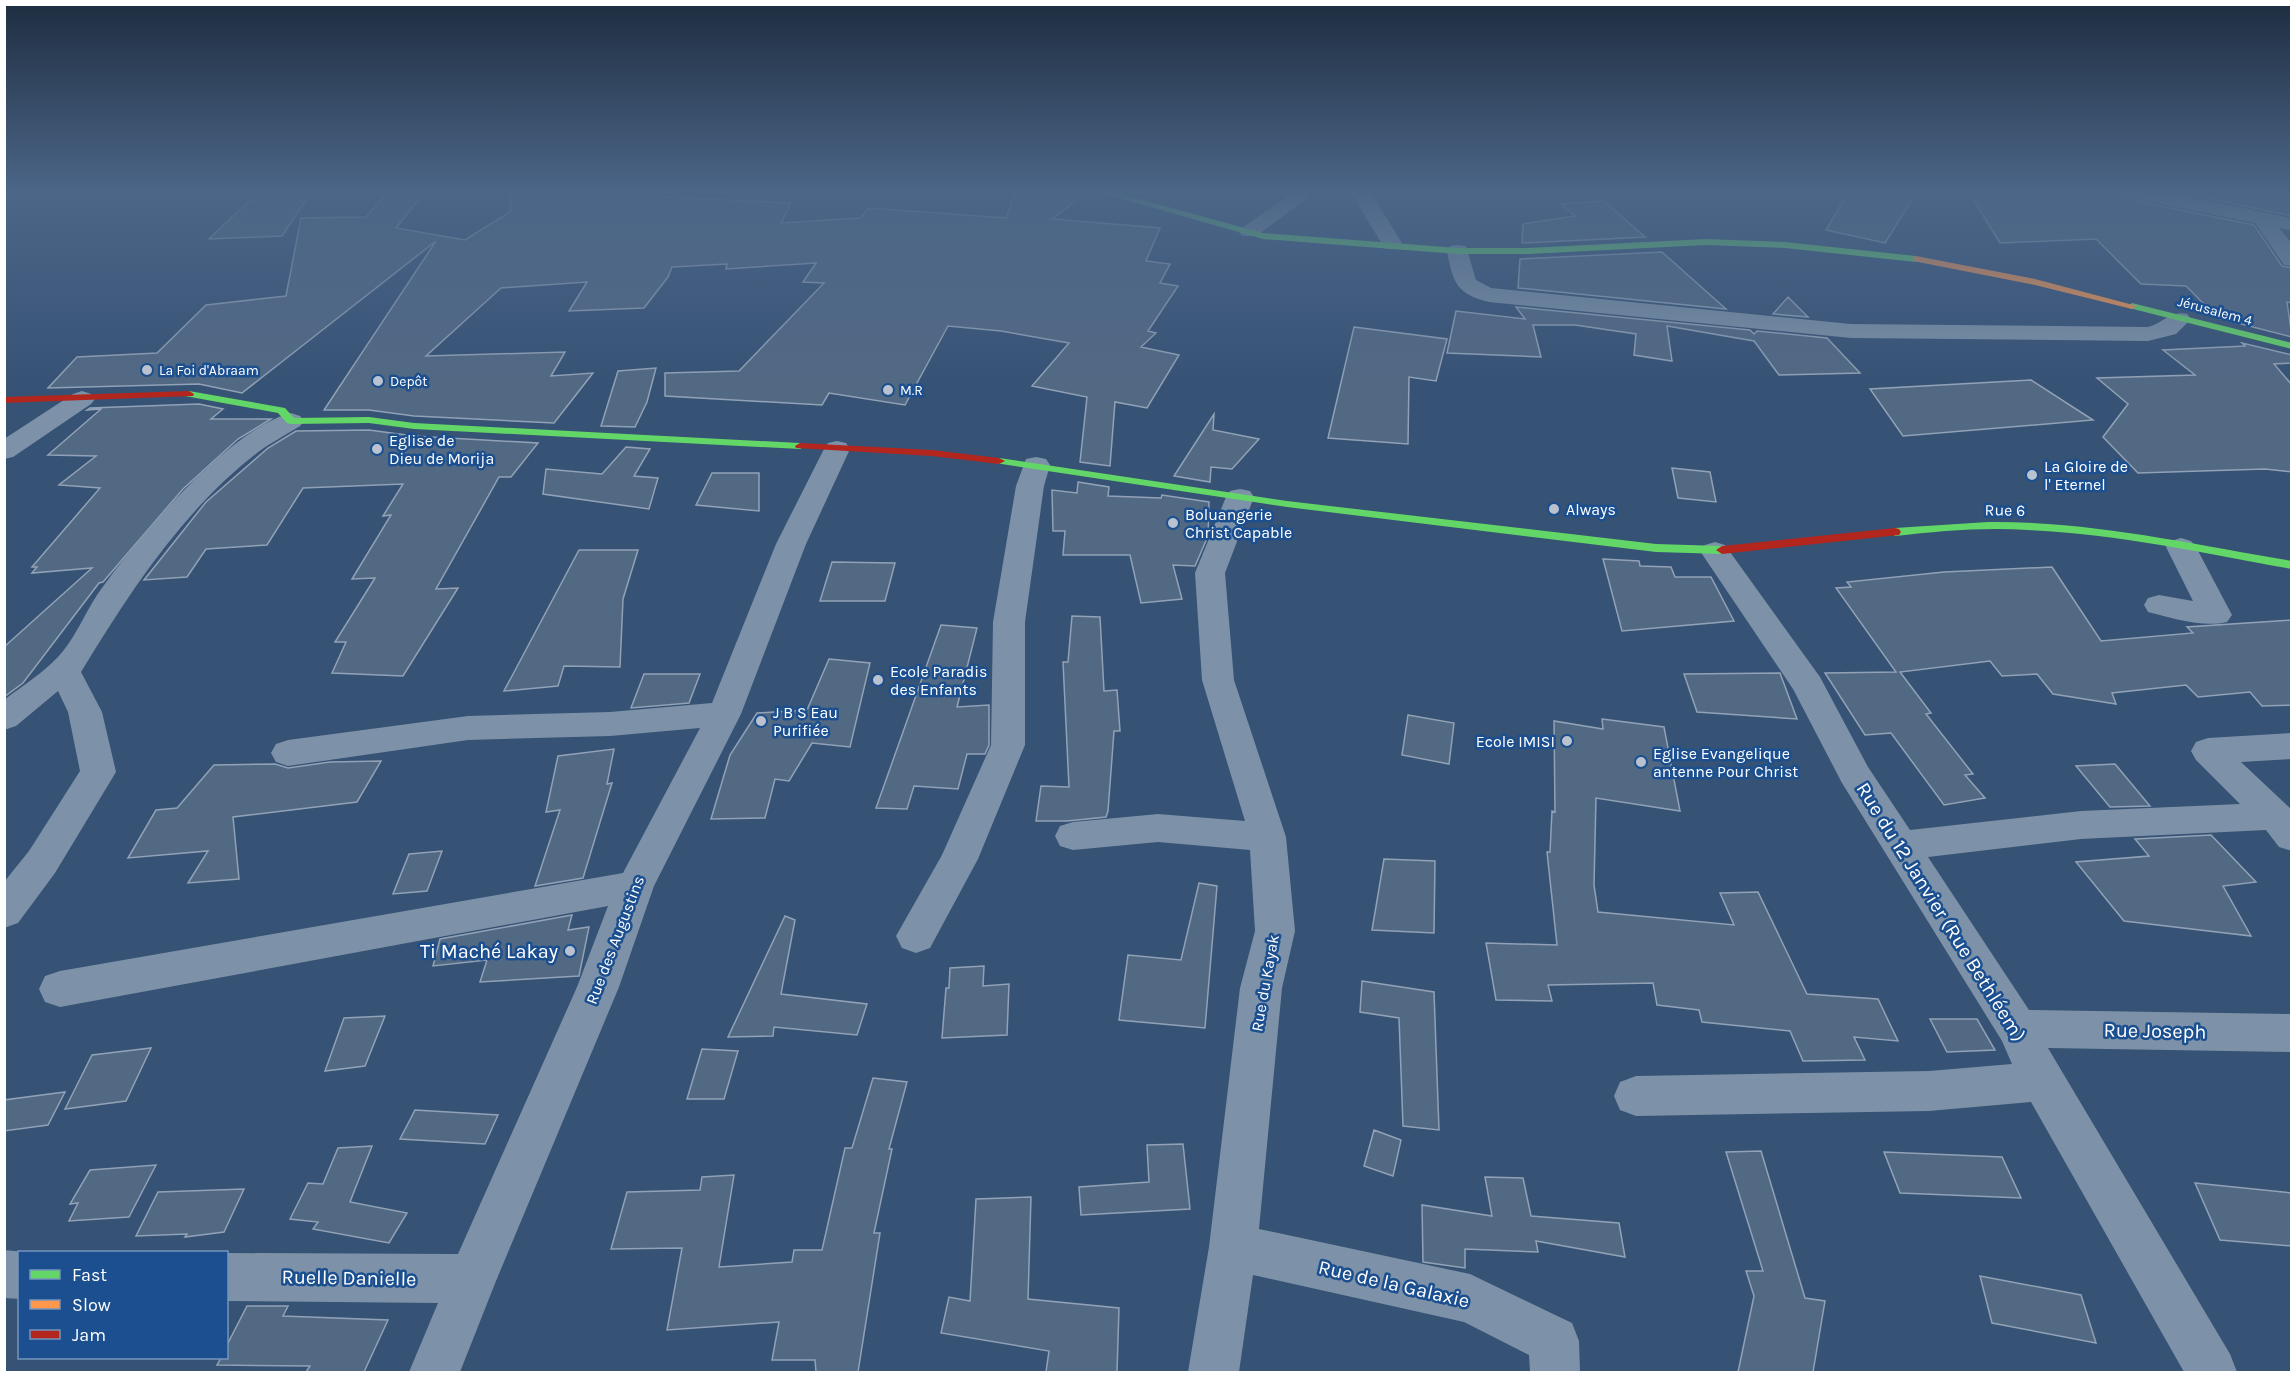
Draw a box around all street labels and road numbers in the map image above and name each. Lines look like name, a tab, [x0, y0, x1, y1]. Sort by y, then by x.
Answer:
street label: Jérusalem 4	[2176, 293, 2254, 329]
street label: Rue 6	[1985, 500, 2025, 520]
street label: Rue du 12 Janvier (Rue Bethléem)	[1851, 778, 2031, 1046]
street label: Rue des Augustins	[582, 873, 648, 1007]
street label: Rue du Kayak	[1247, 933, 1283, 1033]
street label: Rue Joseph	[2103, 1019, 2207, 1043]
street label: Rue de la Galaxie	[1316, 1255, 1472, 1313]
street label: Ruelle Danielle	[281, 1265, 417, 1291]

